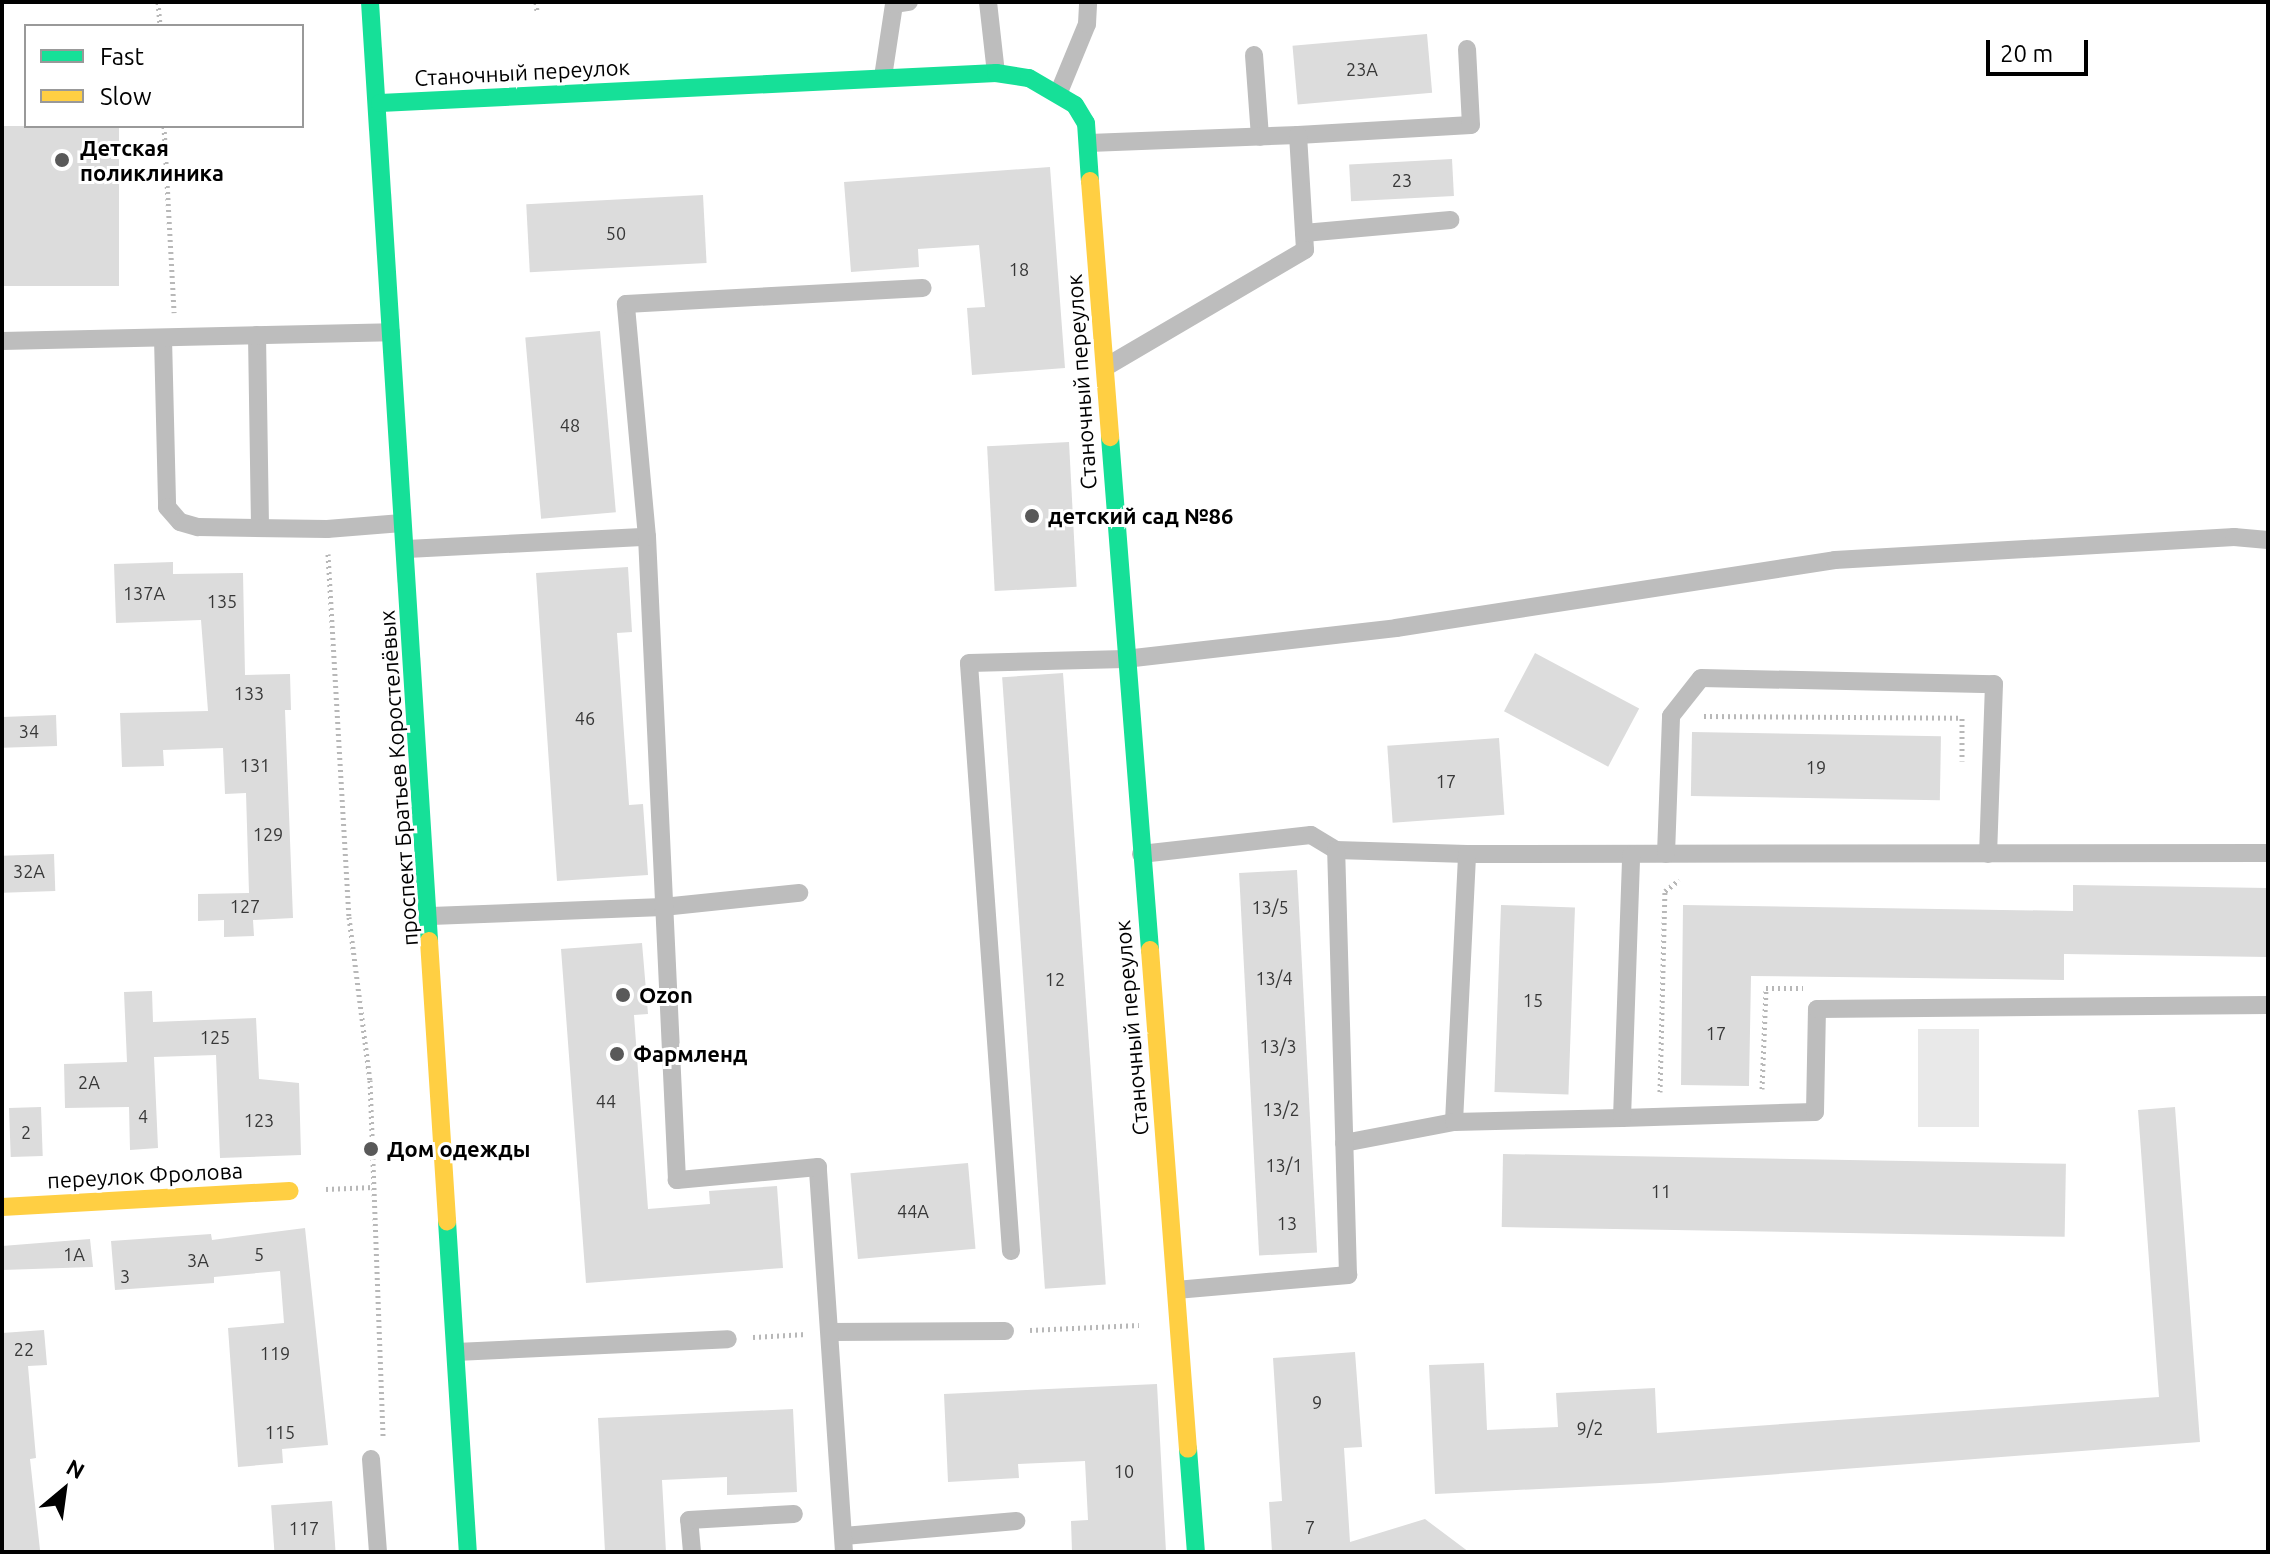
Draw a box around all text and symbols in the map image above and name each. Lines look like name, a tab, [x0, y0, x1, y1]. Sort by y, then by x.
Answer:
legend	[24, 24, 304, 128]
scale bar	[1990, 24, 2092, 74]
text: 20 m	[2000, 40, 2053, 67]
text: Fast	[100, 43, 144, 70]
street label: Станочный переулок	[414, 53, 630, 91]
house number: 23А	[1346, 58, 1378, 80]
text: Slow	[100, 83, 152, 110]
place label: Детская поликлиника	[80, 134, 224, 186]
marker: Детская поликлиника	[51, 149, 73, 171]
house number: 23	[1392, 169, 1412, 191]
house number: 50	[606, 222, 626, 244]
house number: 18	[1009, 258, 1029, 280]
street label: Станочный переулок	[1060, 273, 1102, 491]
house number: 48	[560, 414, 580, 436]
place label: детский сад №86	[1048, 503, 1233, 529]
marker: детский сад №86	[1023, 507, 1041, 525]
house number: 137А	[123, 582, 165, 604]
house number: 135	[207, 590, 237, 612]
street label: проспект Братьев Коростелёвых	[373, 609, 423, 947]
house number: 133	[234, 682, 264, 704]
house number: 46	[575, 707, 595, 729]
house number: 34	[19, 720, 39, 742]
house number: 131	[240, 754, 270, 776]
house number: 19	[1806, 756, 1826, 778]
house number: 17	[1436, 770, 1456, 792]
house number: 129	[253, 823, 283, 845]
house number: 32А	[13, 860, 45, 882]
house number: 127	[230, 895, 260, 917]
house number: 13/5	[1251, 896, 1289, 918]
street label: Станочный переулок	[1108, 919, 1154, 1137]
house number: 13/4	[1255, 967, 1293, 989]
house number: 12	[1045, 968, 1065, 990]
place label: Ozon	[639, 982, 693, 1008]
marker: Ozon	[614, 986, 632, 1004]
house number: 15	[1523, 989, 1543, 1011]
house number: 17	[1706, 1022, 1726, 1044]
house number: 125	[200, 1026, 230, 1048]
house number: 13/3	[1259, 1035, 1297, 1057]
place label: Фармленд	[633, 1041, 747, 1067]
marker: Фармленд	[608, 1045, 626, 1063]
house number: 2А	[78, 1071, 100, 1093]
house number: 44	[596, 1090, 616, 1112]
house number: 13/2	[1262, 1098, 1300, 1120]
house number: 4	[138, 1105, 148, 1127]
house number: 123	[244, 1109, 274, 1131]
house number: 2	[21, 1121, 31, 1143]
place label: Дом одежды	[387, 1136, 530, 1162]
marker: Дом одежды	[362, 1140, 380, 1158]
house number: 13/1	[1265, 1154, 1303, 1176]
street label: переулок Фролова	[46, 1157, 244, 1193]
house number: 11	[1651, 1180, 1671, 1202]
house number: 44А	[897, 1200, 929, 1222]
house number: 13	[1277, 1212, 1297, 1234]
house number: 1А	[63, 1243, 85, 1265]
house number: 5	[254, 1243, 264, 1265]
house number: 3А	[187, 1249, 209, 1271]
house number: 3	[120, 1265, 130, 1287]
house number: 22	[14, 1338, 34, 1360]
house number: 119	[260, 1342, 290, 1364]
house number: 9	[1312, 1391, 1322, 1413]
house number: 9/2	[1577, 1417, 1603, 1439]
house number: 115	[265, 1421, 295, 1443]
north arrow	[24, 1450, 104, 1530]
text: N	[63, 1454, 89, 1483]
house number: 10	[1114, 1460, 1134, 1482]
house number: 7	[1305, 1516, 1315, 1538]
house number: 117	[289, 1517, 319, 1539]

